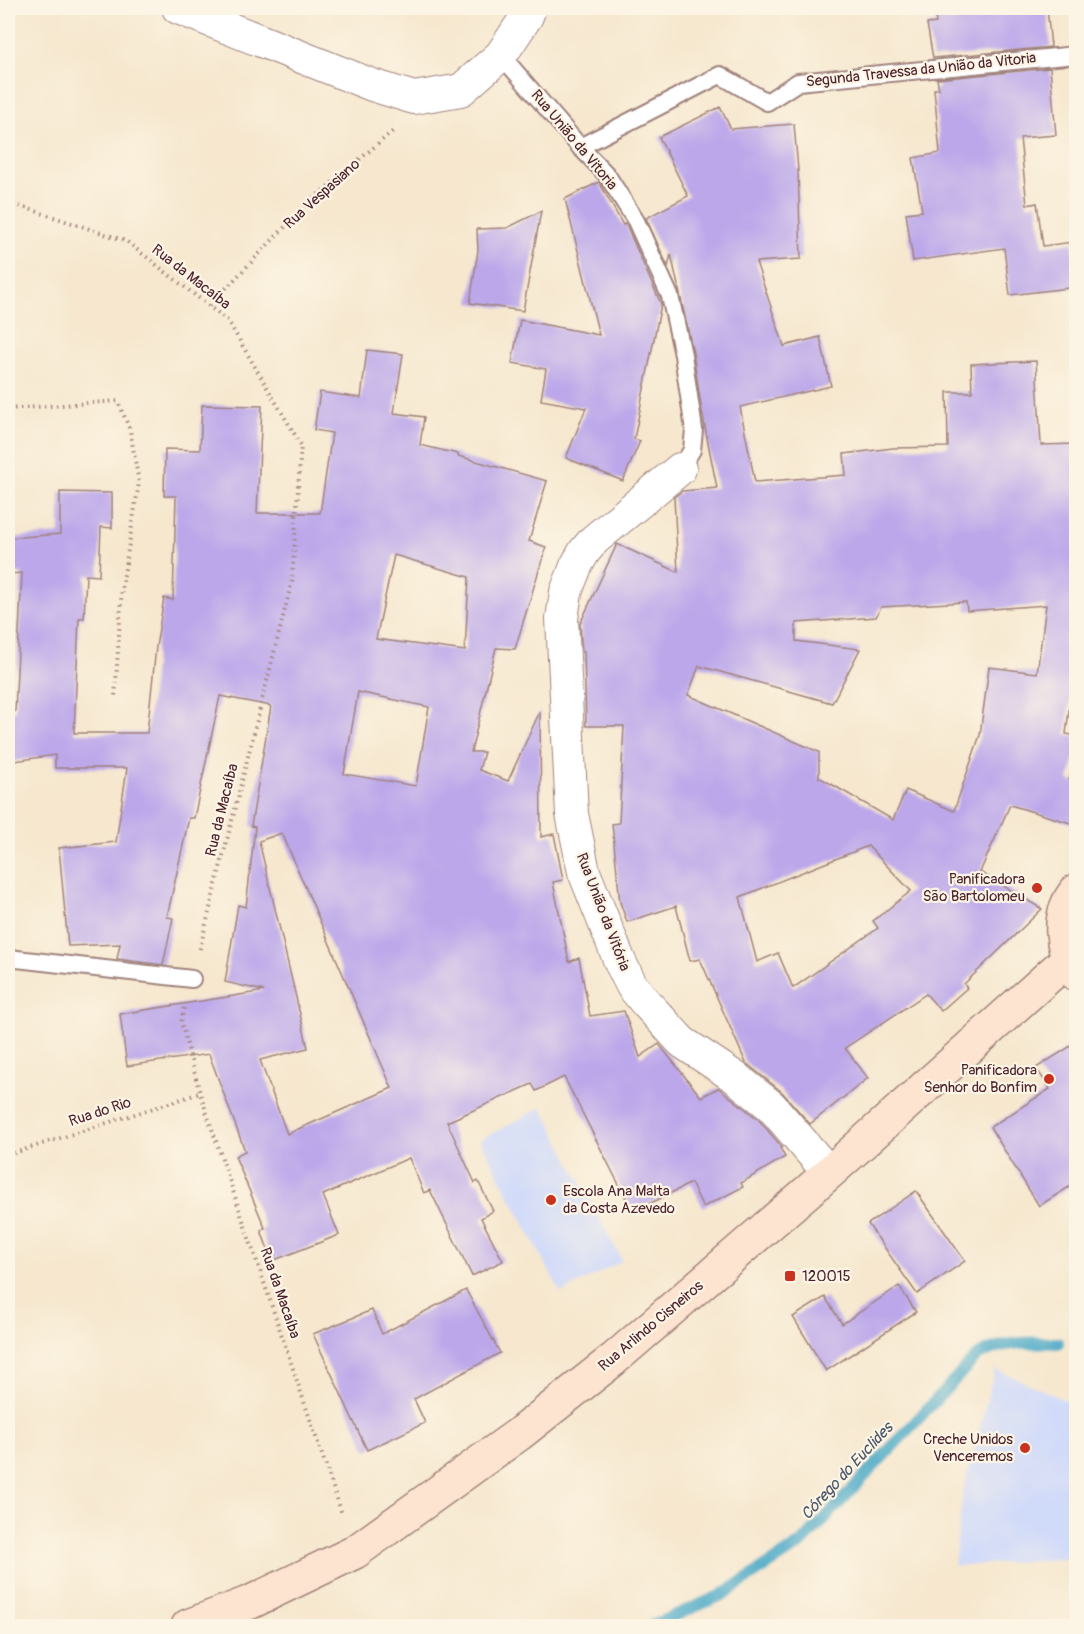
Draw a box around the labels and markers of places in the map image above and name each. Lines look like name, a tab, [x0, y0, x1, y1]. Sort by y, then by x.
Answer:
place label: Panificadora São Bartolomeu	[923, 870, 1025, 906]
marker: Panificadora São Bartolomeu	[1030, 881, 1044, 895]
place label: Panificadora Senhor do Bonfim	[924, 1061, 1037, 1097]
marker: Panificadora Senhor do Bonfim	[1042, 1072, 1056, 1086]
place label: Escola Ana Malta da Costa Azevedo	[563, 1182, 675, 1218]
marker: Escola Ana Malta da Costa Azevedo	[544, 1193, 558, 1207]
place label: 120015	[802, 1267, 851, 1286]
marker: 120015	[783, 1269, 797, 1283]
place label: Creche Unidos Venceremos	[923, 1430, 1013, 1466]
marker: Creche Unidos Venceremos	[1018, 1441, 1032, 1455]

